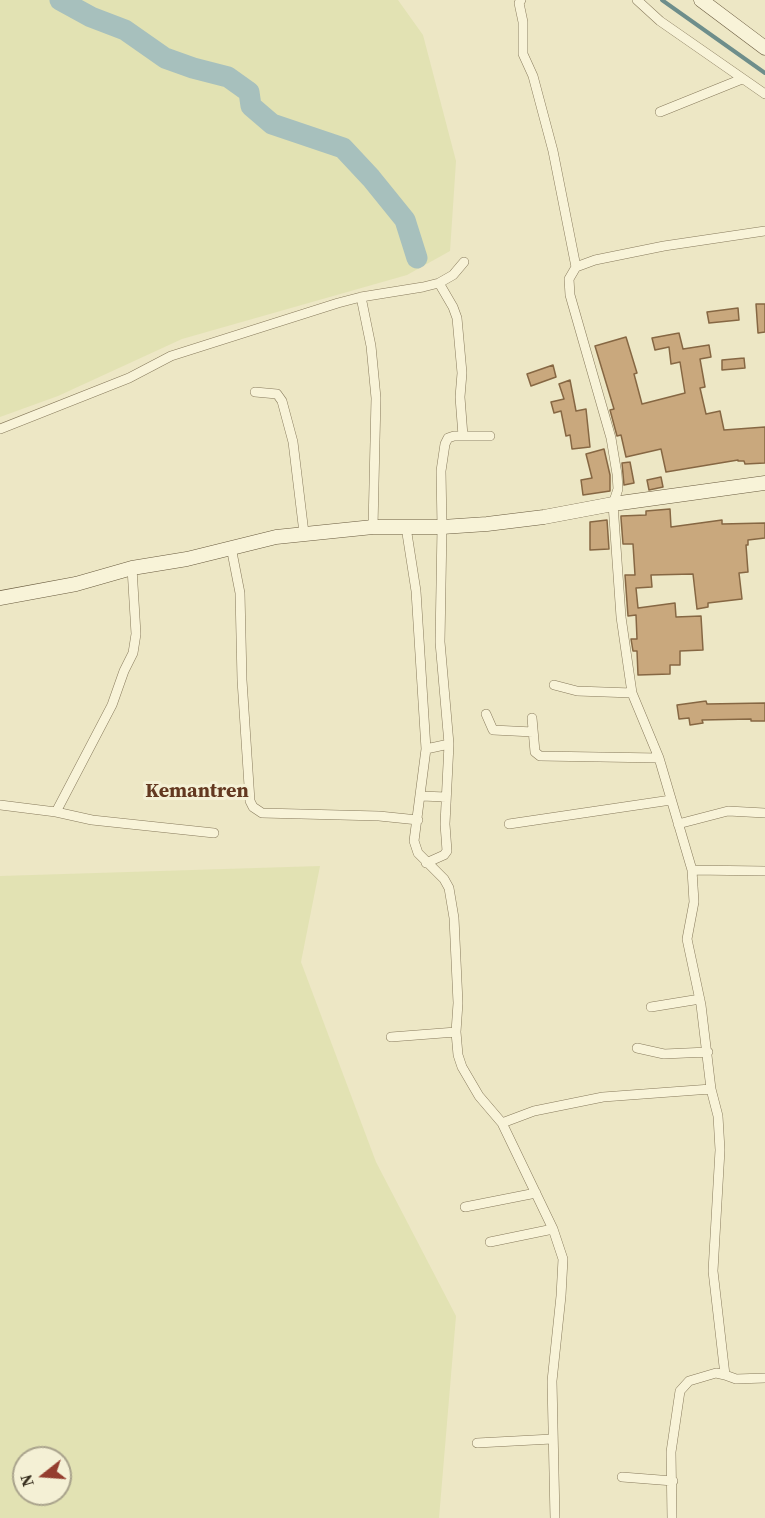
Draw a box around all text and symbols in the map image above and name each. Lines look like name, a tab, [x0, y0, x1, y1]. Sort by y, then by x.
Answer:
district label: Kemantren	[145, 780, 249, 804]
north arrow	[12, 1446, 72, 1506]
text: N	[14, 1472, 39, 1489]

